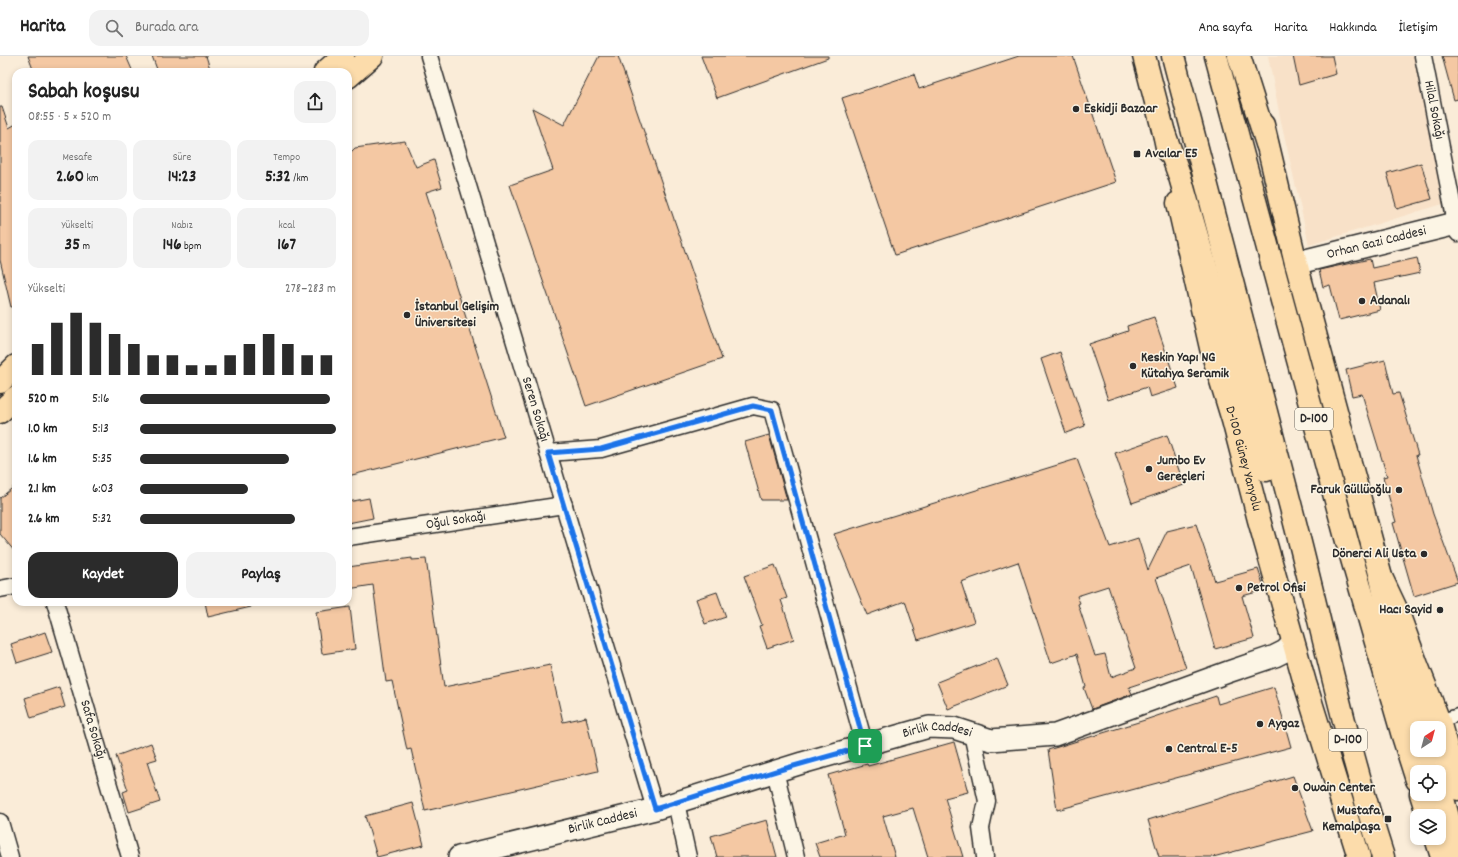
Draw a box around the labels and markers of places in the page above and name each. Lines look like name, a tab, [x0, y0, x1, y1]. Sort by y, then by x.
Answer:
place label: Eskidji Bazaar	[1084, 99, 1158, 119]
marker: Eskidji Bazaar	[1071, 104, 1081, 114]
place label: Avcılar E5	[1145, 144, 1198, 164]
marker: Avcılar E5	[1132, 149, 1142, 159]
place label: Adanalı	[1370, 291, 1410, 311]
marker: Adanalı	[1357, 296, 1367, 306]
place label: İstanbul Gelişim Üniversitesi	[415, 297, 499, 333]
marker: İstanbul Gelişim Üniversitesi	[402, 310, 412, 320]
place label: Keskin Yapı NG Kütahya Seramik	[1141, 348, 1229, 384]
marker: Keskin Yapı NG Kütahya Seramik	[1128, 361, 1138, 371]
place label: Jumbo Ev Gereçleri	[1157, 451, 1206, 487]
marker: Jumbo Ev Gereçleri	[1144, 464, 1154, 474]
place label: Faruk Güllüoğlu	[1310, 480, 1391, 500]
marker: Faruk Güllüoğlu	[1394, 485, 1404, 495]
place label: Dönerci Ali Usta	[1332, 544, 1417, 564]
marker: Dönerci Ali Usta	[1419, 549, 1429, 559]
place label: Petrol Ofisi	[1247, 578, 1306, 598]
marker: Petrol Ofisi	[1234, 583, 1244, 593]
place label: Hacı Sayid	[1379, 600, 1432, 620]
marker: Hacı Sayid	[1435, 605, 1445, 615]
place label: Aygaz	[1268, 714, 1300, 734]
marker: Aygaz	[1255, 719, 1265, 729]
pin	[848, 729, 882, 763]
place label: Central E-5	[1177, 739, 1238, 759]
marker: Central E-5	[1164, 744, 1174, 754]
place label: Owain Center	[1303, 778, 1376, 798]
marker: Owain Center	[1290, 783, 1300, 793]
place label: Mustafa Kemalpaşa	[1322, 801, 1381, 837]
marker: Mustafa Kemalpaşa	[1383, 814, 1393, 824]

